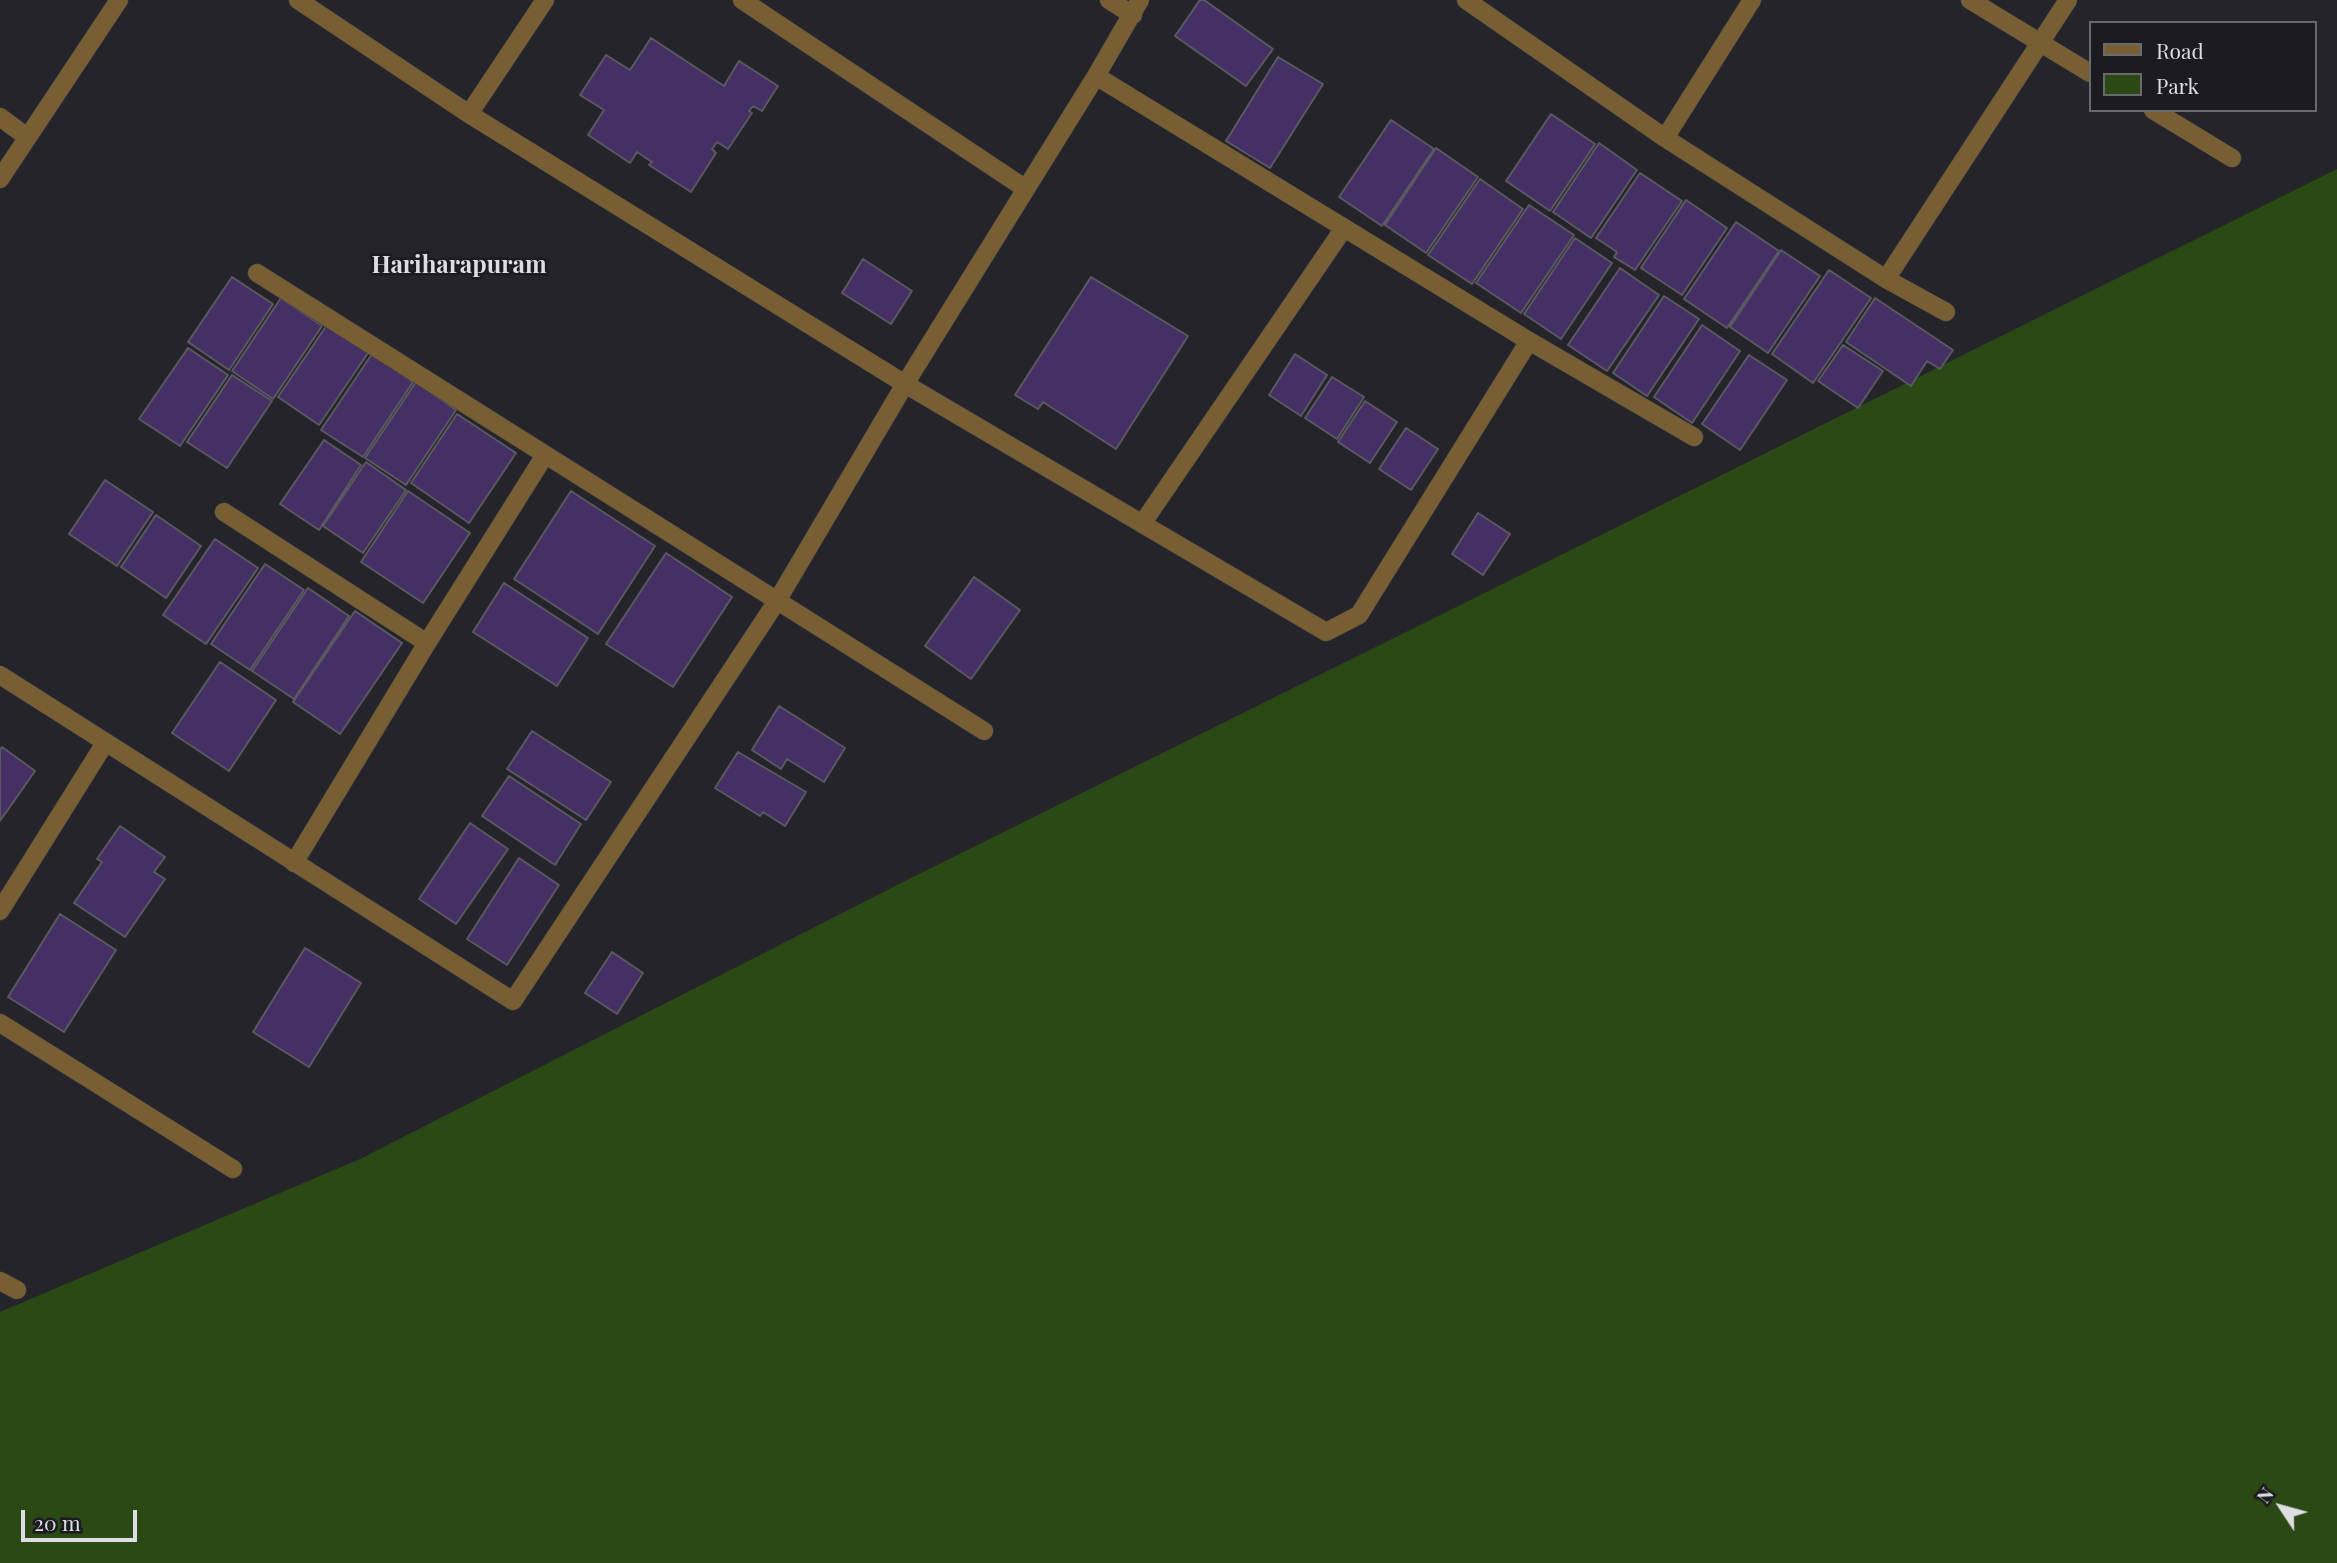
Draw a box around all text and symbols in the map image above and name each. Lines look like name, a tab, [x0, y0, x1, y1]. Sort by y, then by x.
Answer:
legend	[2088, 21, 2316, 112]
text: Road	[2156, 36, 2204, 64]
text: Park	[2156, 71, 2199, 99]
district label: Hariharapuram	[371, 252, 547, 280]
north arrow	[2246, 1472, 2316, 1542]
text: N	[2249, 1481, 2279, 1508]
scale bar	[24, 1496, 140, 1540]
text: 20 m	[34, 1508, 81, 1536]

